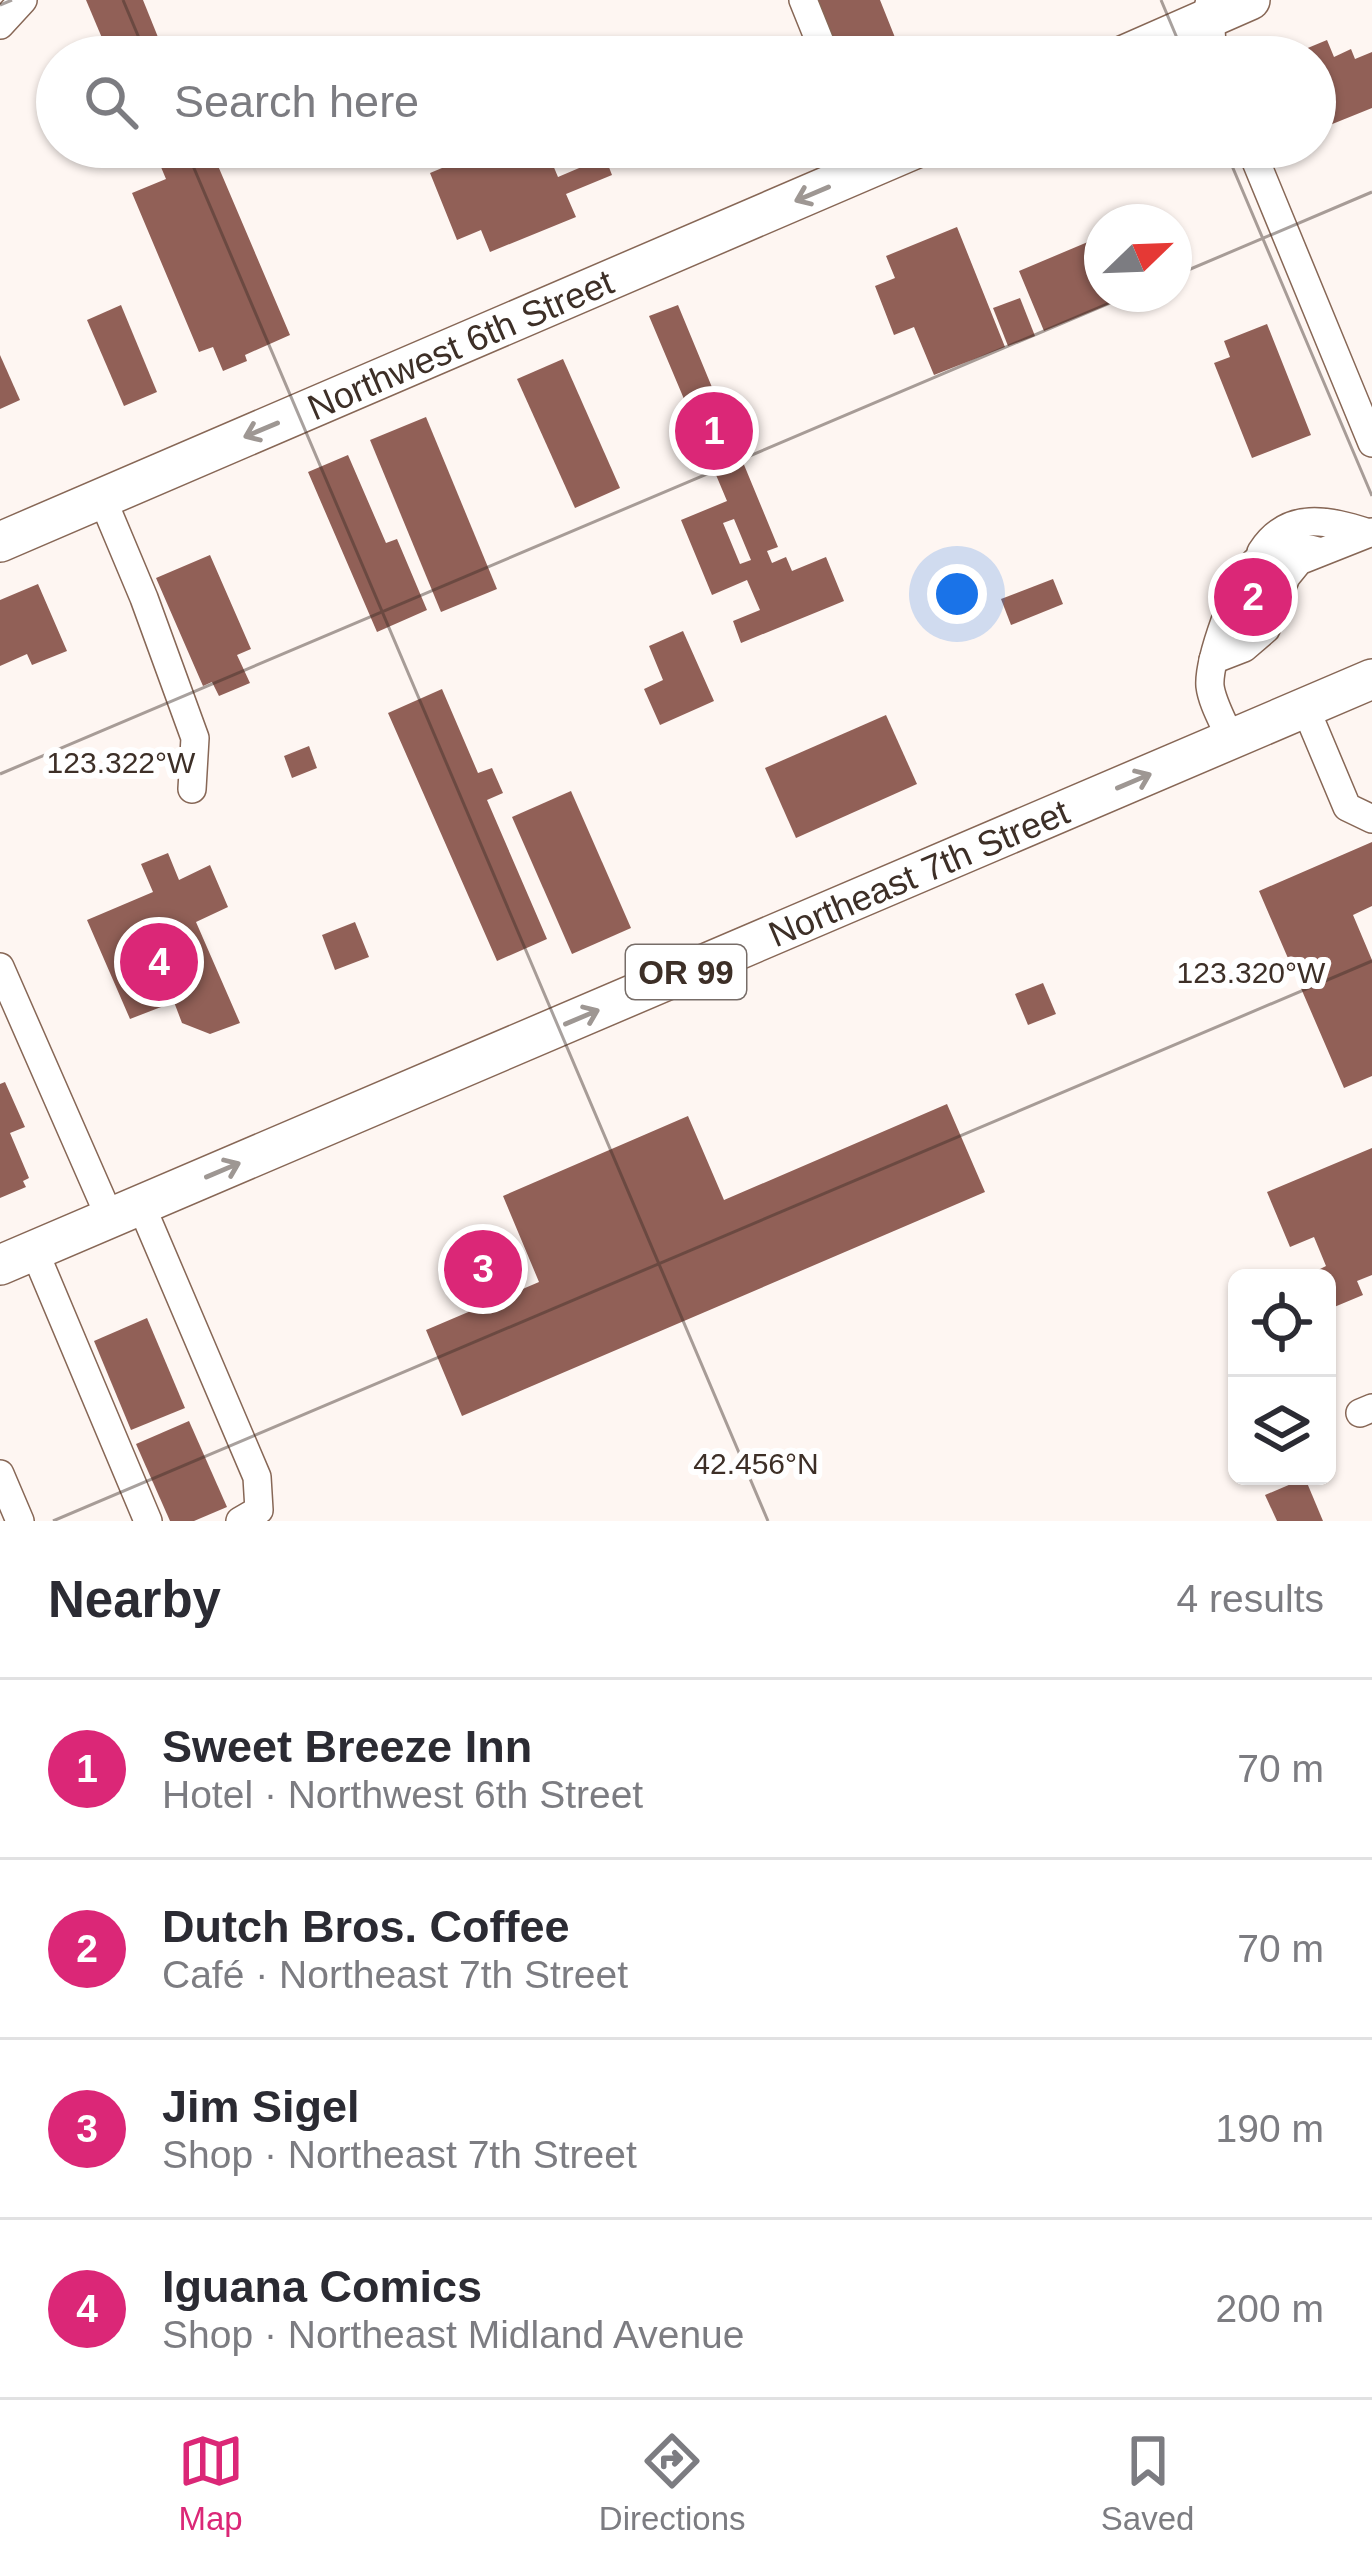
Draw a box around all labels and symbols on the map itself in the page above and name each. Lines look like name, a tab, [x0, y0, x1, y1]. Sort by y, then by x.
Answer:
one-way arrow	[794, 185, 831, 206]
north arrow	[1084, 204, 1192, 312]
street label: Northwest 6th Street	[302, 261, 619, 428]
pin: 1	[675, 386, 753, 476]
one-way arrow	[243, 421, 279, 443]
pin: 2	[1214, 552, 1292, 642]
your location	[927, 564, 987, 624]
text: 123.322°W	[47, 746, 196, 779]
one-way arrow	[1115, 769, 1151, 791]
street label: Northeast 7th Street	[763, 791, 1075, 955]
pin: 4	[120, 917, 198, 1007]
road number: OR 99	[626, 945, 746, 999]
text: 123.320°W	[1177, 956, 1326, 989]
one-way arrow	[563, 1004, 599, 1026]
one-way arrow	[205, 1157, 241, 1179]
pin: 3	[444, 1224, 522, 1314]
text: 42.456°N	[693, 1447, 819, 1480]

